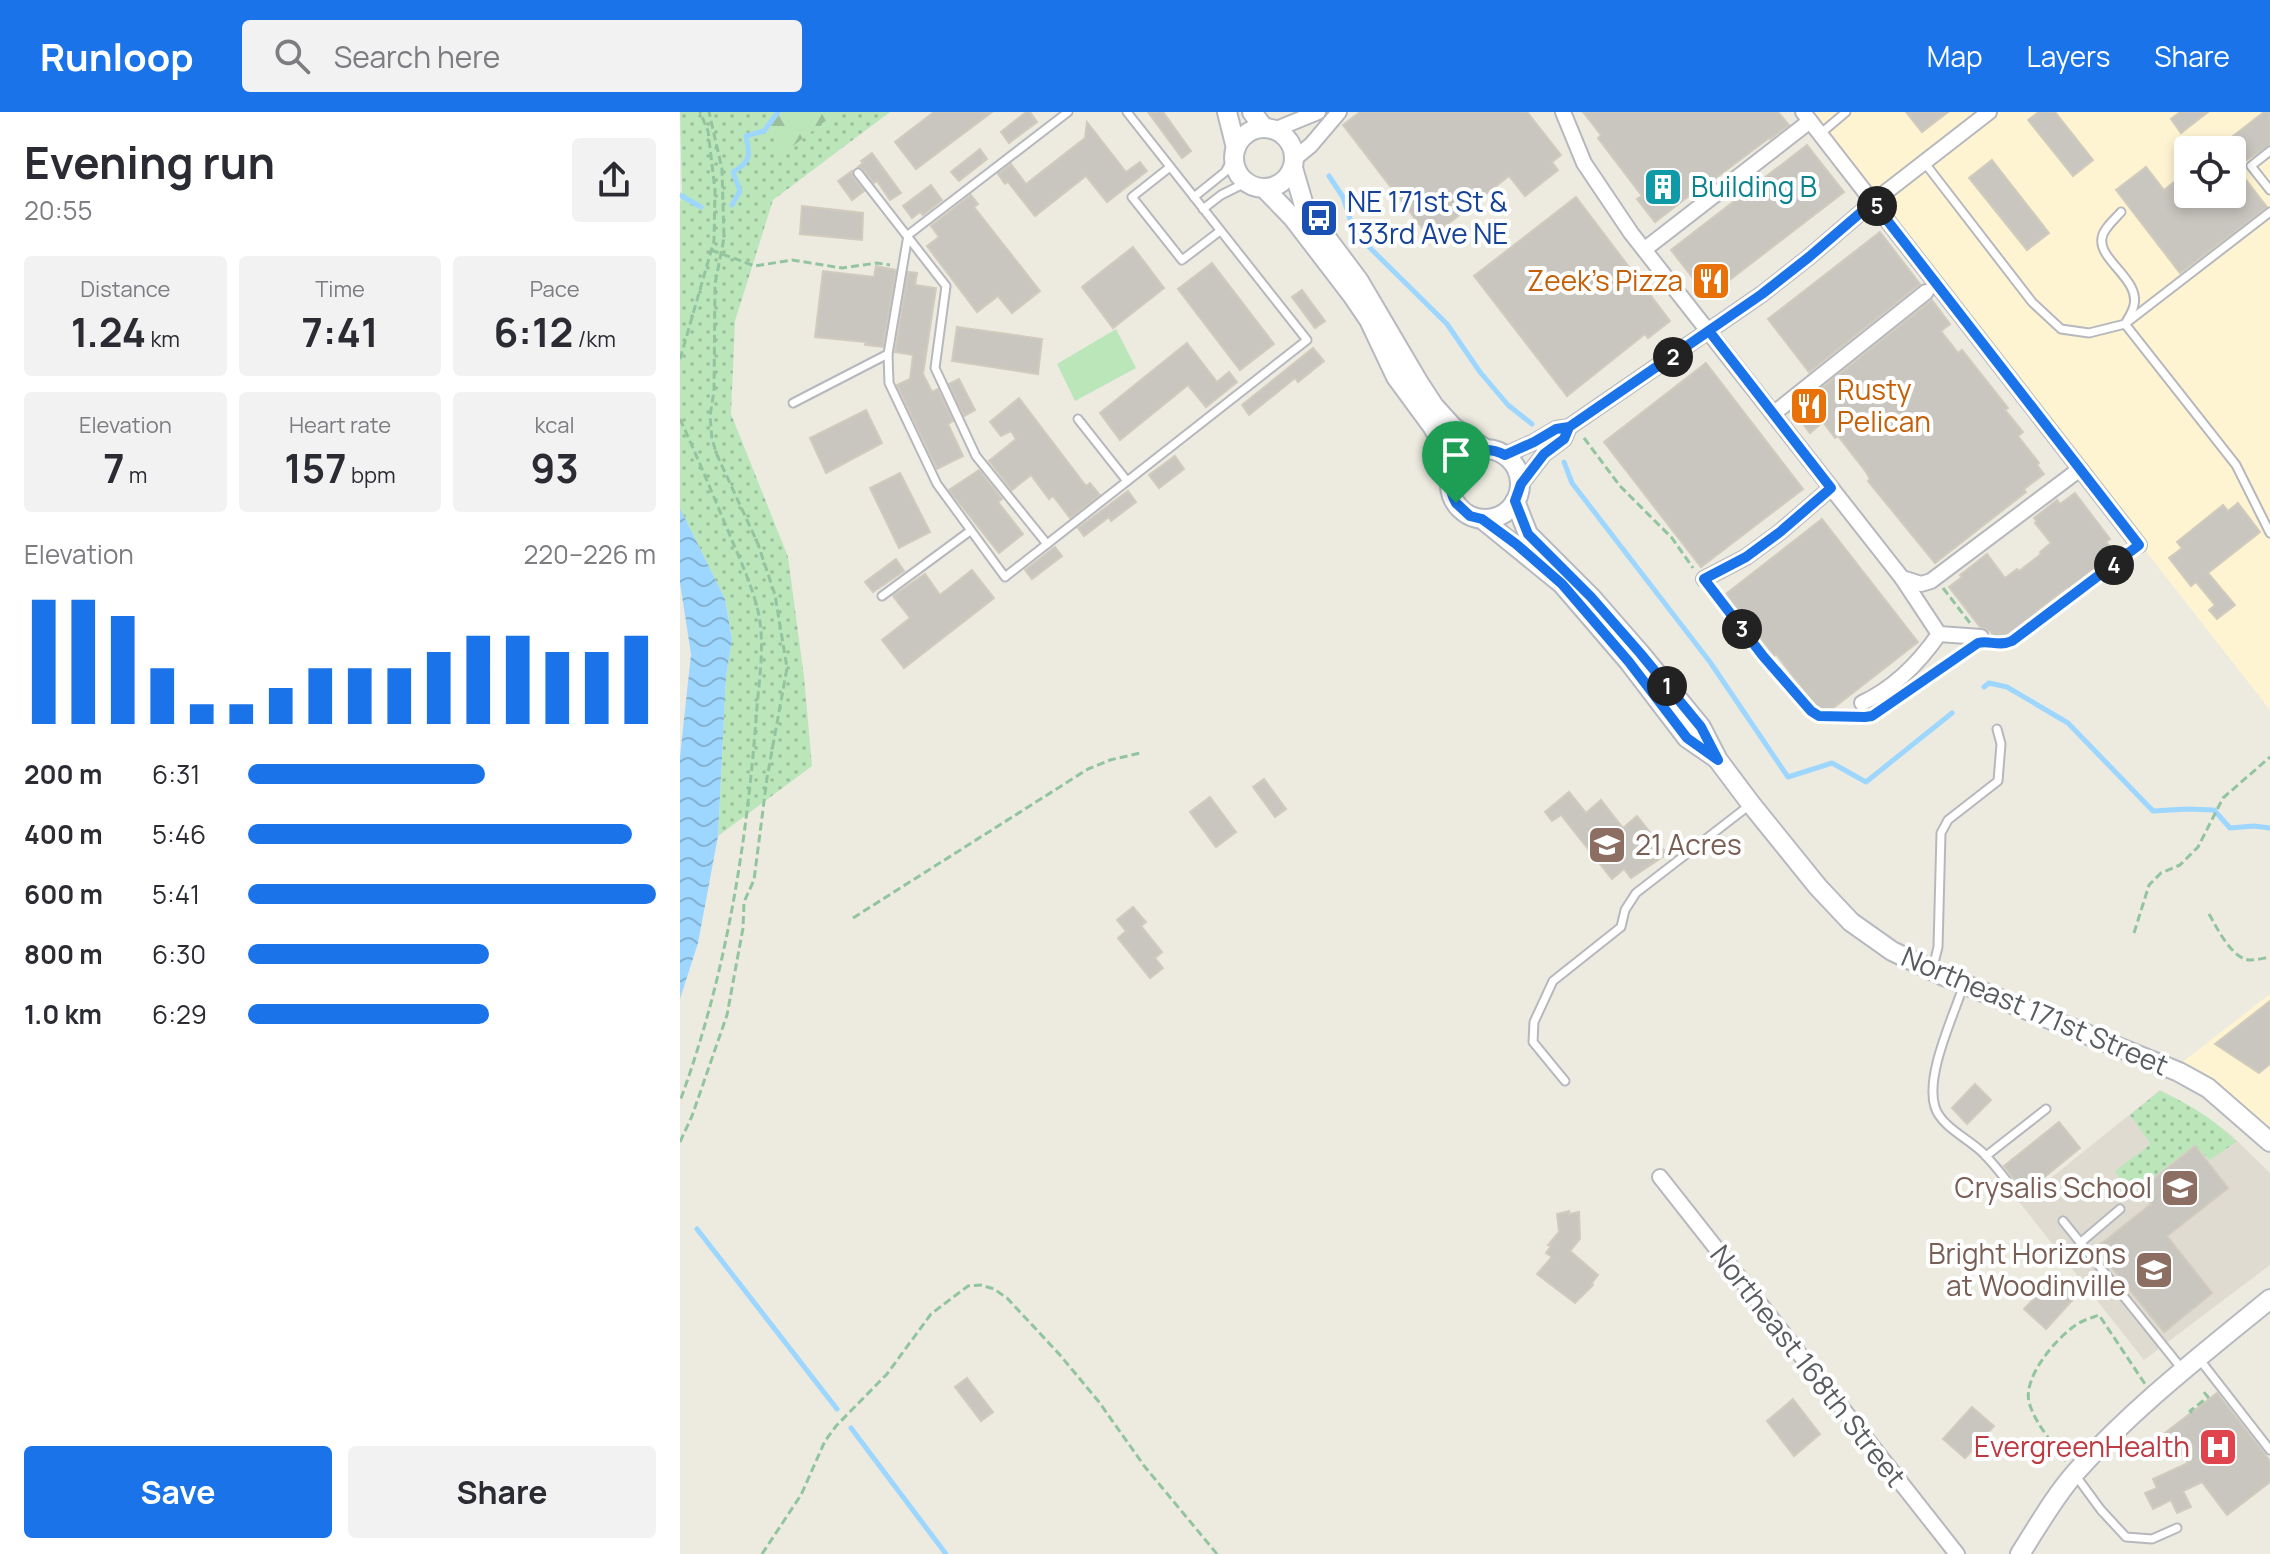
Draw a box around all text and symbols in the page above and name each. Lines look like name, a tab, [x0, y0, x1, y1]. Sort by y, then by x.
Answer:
search box	[242, 20, 802, 92]
text: Runloop	[40, 30, 194, 82]
icon: search	[270, 34, 314, 78]
text: Search here	[334, 36, 500, 77]
text: Map	[1927, 37, 1983, 75]
text: Layers	[2027, 37, 2110, 75]
text: Share	[2154, 37, 2230, 75]
text: Evening run	[24, 132, 275, 192]
map controls	[2174, 136, 2246, 208]
button: locate	[2174, 136, 2246, 208]
button: share	[572, 138, 656, 222]
building icon: Building B	[1642, 166, 1684, 208]
place label: Building B	[1691, 167, 1817, 205]
place label: NE 171st St & 133rd Ave NE	[1347, 182, 1508, 252]
pin: 5	[1857, 186, 1897, 226]
text: 5	[1871, 191, 1883, 221]
text: 20:55	[24, 192, 92, 228]
bus stop icon: NE 171st St & 133rd Ave NE	[1298, 197, 1340, 239]
restaurant icon: Zeek's Pizza	[1690, 260, 1732, 302]
place label: Zeek's Pizza	[1527, 261, 1683, 299]
text: Distance	[80, 274, 170, 304]
text: Time	[315, 274, 365, 304]
text: Pace	[530, 274, 580, 304]
text: 1.24	[71, 304, 146, 359]
text: 7:41	[302, 304, 378, 359]
text: 6:12	[493, 304, 573, 359]
text: km	[146, 324, 180, 354]
text: /km	[573, 324, 616, 354]
pin: 2	[1653, 337, 1693, 377]
text: 2	[1666, 342, 1680, 372]
place label: Rusty Pelican	[1837, 370, 1931, 440]
restaurant icon: Rusty Pelican	[1788, 385, 1830, 427]
text: Elevation	[79, 410, 172, 440]
text: Heart rate	[289, 410, 391, 440]
text: kcal	[535, 410, 575, 440]
pin	[1422, 421, 1490, 503]
icon: arrive	[1434, 433, 1478, 477]
text: 7	[103, 440, 124, 495]
text: 157	[284, 440, 347, 495]
text: 93	[531, 440, 579, 495]
text: m	[124, 460, 148, 490]
text: bpm	[347, 460, 396, 490]
text: Elevation	[24, 536, 134, 572]
text: 220–226 m	[523, 536, 656, 572]
pin: 4	[2094, 545, 2134, 585]
text: 4	[2107, 550, 2121, 580]
pin: 3	[1722, 609, 1762, 649]
text: 3	[1736, 614, 1748, 644]
pin: 1	[1647, 666, 1687, 706]
text: 1	[1662, 671, 1672, 701]
text: 200 m	[24, 756, 102, 792]
text: 6:31	[152, 756, 200, 792]
text: 400 m	[24, 816, 103, 852]
text: 5:46	[152, 816, 206, 852]
school or university icon: 21 Acres	[1586, 824, 1628, 866]
place label: 21 Acres	[1635, 825, 1742, 863]
text: 600 m	[24, 876, 103, 912]
text: 5:41	[152, 876, 200, 912]
text: 800 m	[24, 936, 103, 972]
text: 6:30	[152, 936, 206, 972]
street label: Northeast 171st Street	[1896, 937, 2175, 1084]
text: 1.0 km	[24, 996, 102, 1032]
text: 6:29	[152, 996, 207, 1032]
school or university icon: Crysalis School	[2159, 1167, 2201, 1209]
place label: Crysalis School	[1955, 1168, 2152, 1206]
place label: Bright Horizons at Woodinville	[1928, 1234, 2126, 1304]
street label: Northeast 168th Street	[1702, 1237, 1915, 1494]
school or university icon: Bright Horizons at Woodinville	[2133, 1249, 2175, 1291]
hospital icon: EvergreenHealth	[2197, 1426, 2239, 1468]
place label: EvergreenHealth	[1974, 1427, 2190, 1465]
button: Save	[24, 1446, 332, 1538]
button: Share	[348, 1446, 656, 1538]

